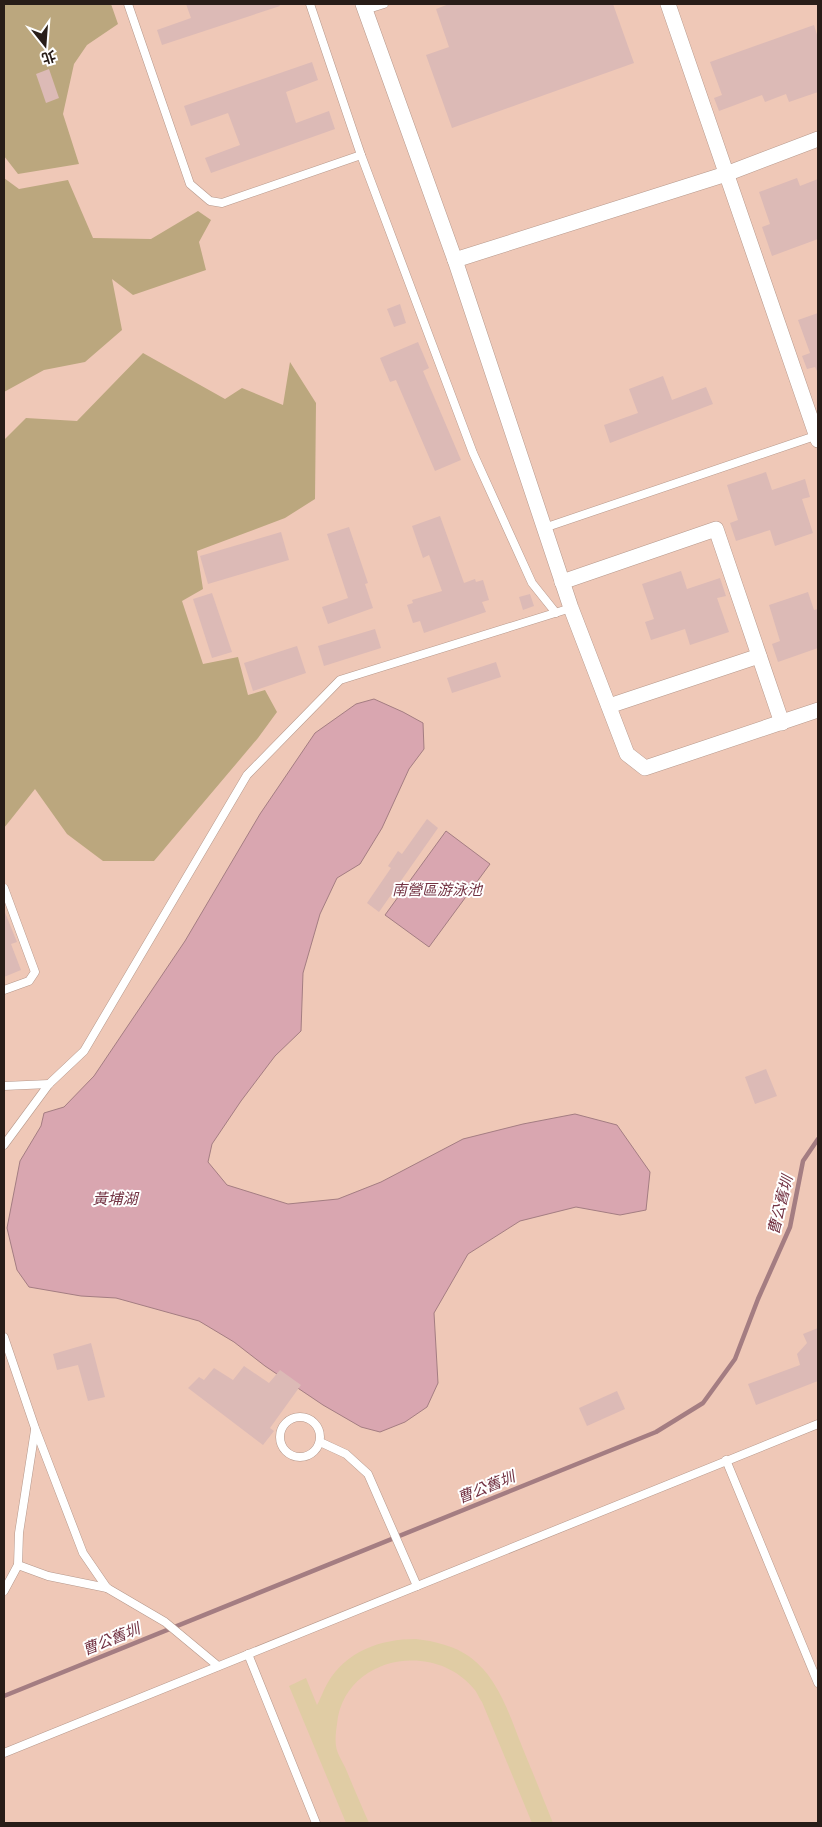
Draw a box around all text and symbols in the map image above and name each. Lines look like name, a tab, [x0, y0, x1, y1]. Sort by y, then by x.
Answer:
north arrow	[20, 20, 70, 70]
text: 北	[40, 48, 58, 67]
water label: 南營區游泳池	[392, 881, 484, 898]
water label: 曹公舊圳	[764, 1172, 796, 1236]
water label: 黃埔湖	[92, 1190, 139, 1207]
water label: 曹公舊圳	[455, 1467, 519, 1506]
water label: 曹公舊圳	[80, 1619, 144, 1658]

